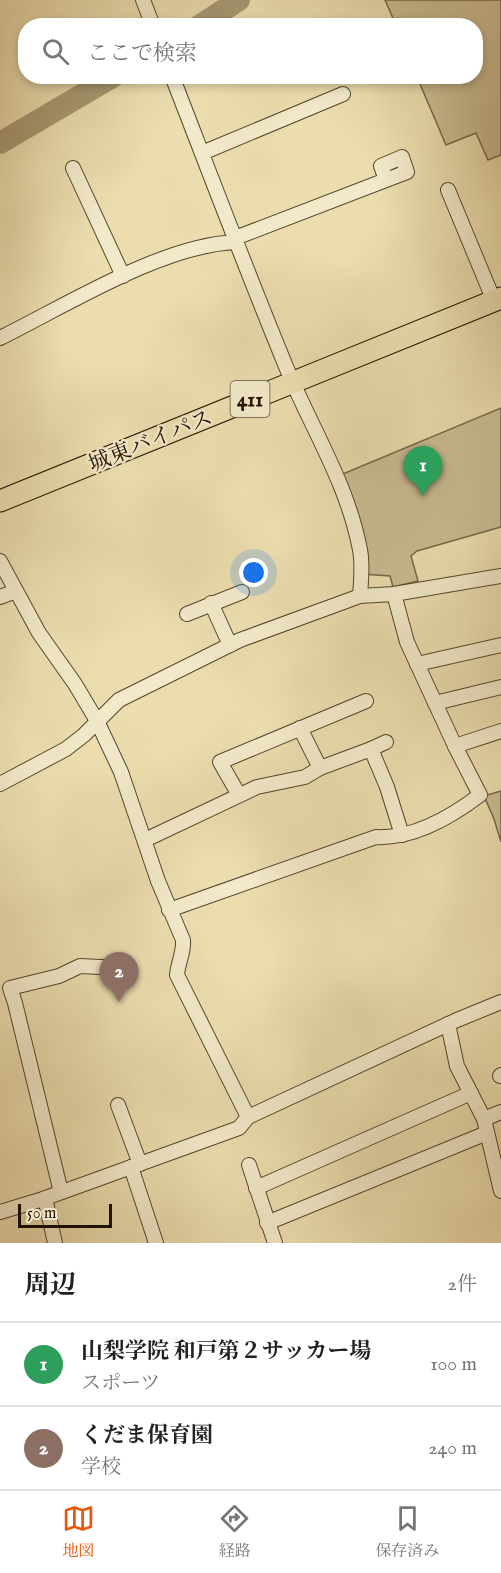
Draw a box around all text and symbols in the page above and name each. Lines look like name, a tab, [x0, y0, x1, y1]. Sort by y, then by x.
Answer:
search box	[18, 18, 483, 84]
icon: search	[39, 35, 72, 68]
text: ここで検索	[87, 40, 197, 68]
road number: 411	[230, 381, 270, 417]
street label: 城東バイパス	[85, 404, 217, 479]
pin: 1	[404, 446, 442, 496]
your location	[239, 558, 268, 587]
pin: 2	[100, 952, 138, 1002]
scale bar	[18, 1201, 112, 1228]
text: 50 m	[27, 1204, 56, 1224]
text: 周辺	[24, 1269, 76, 1302]
text: 2件	[448, 1272, 477, 1297]
text: 山梨学院 和戸第２サッカー場	[81, 1338, 371, 1366]
text: 1	[40, 1352, 47, 1377]
text: 100 m	[430, 1352, 477, 1377]
text: スポーツ	[81, 1371, 160, 1396]
text: くだま保育園	[81, 1422, 213, 1450]
text: 2	[39, 1436, 48, 1461]
text: 240 m	[428, 1436, 477, 1461]
text: 学校	[81, 1455, 121, 1480]
tab: 地図	[62, 1502, 95, 1562]
tab: 経路	[218, 1502, 251, 1562]
tab: 保存済み	[375, 1502, 439, 1562]

